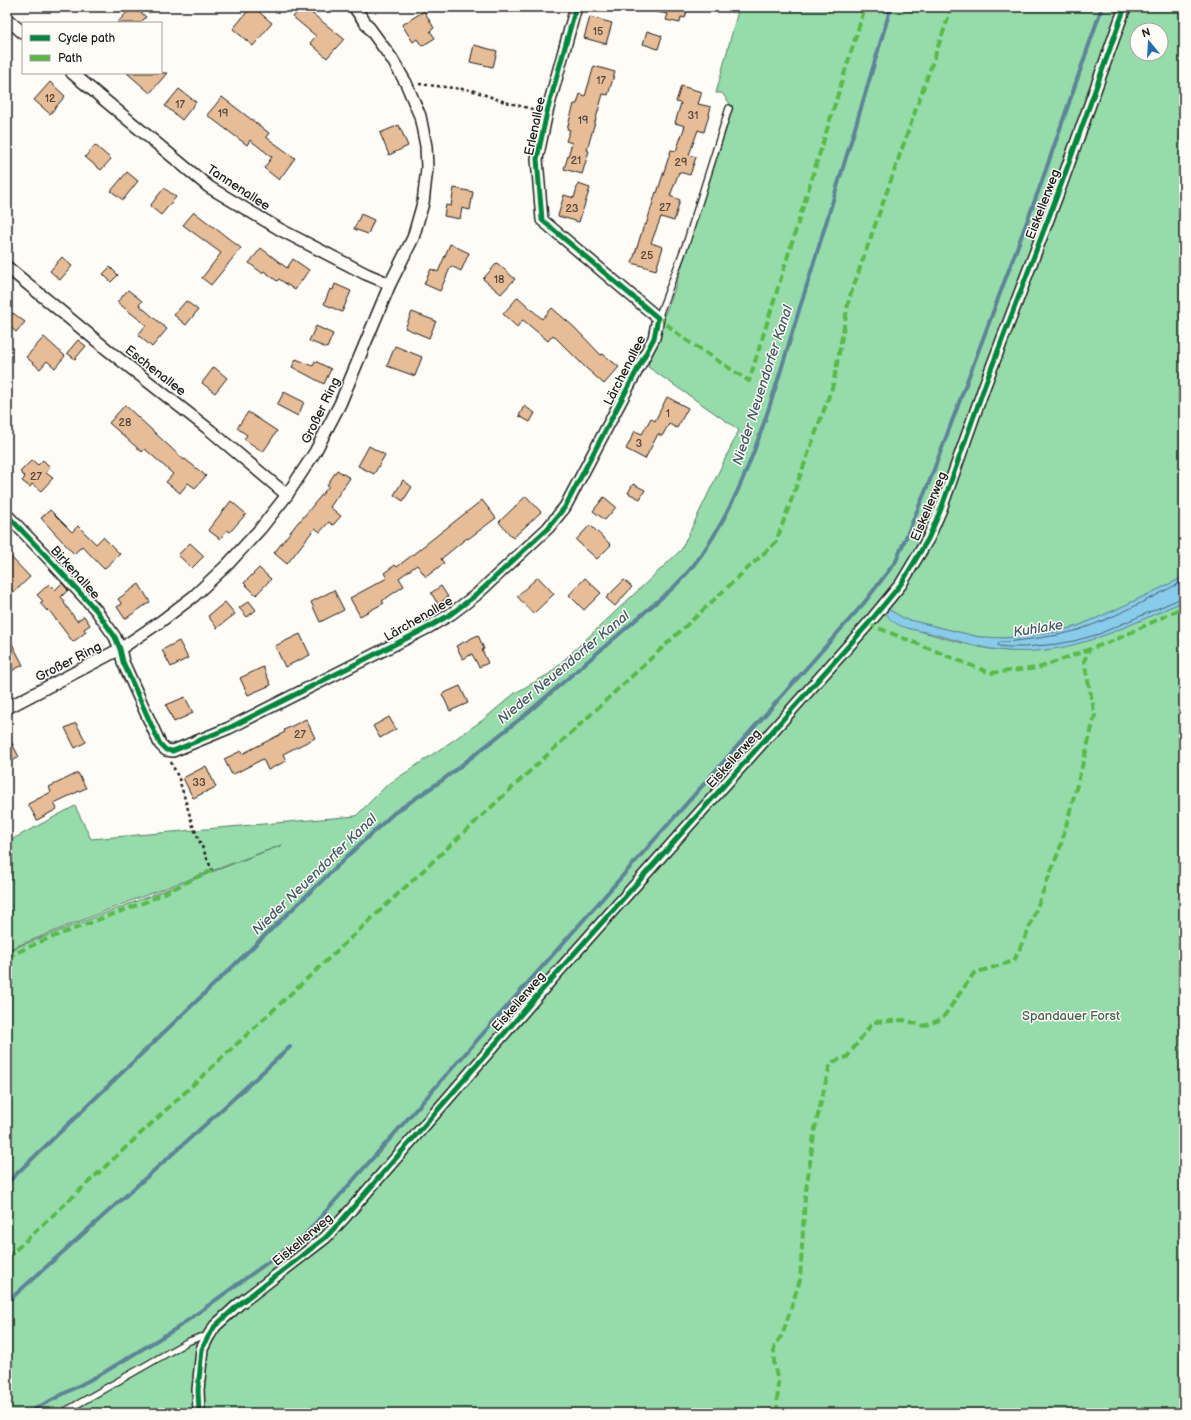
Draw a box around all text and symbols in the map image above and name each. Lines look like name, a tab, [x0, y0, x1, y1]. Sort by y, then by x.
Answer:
legend	[22, 22, 162, 74]
north arrow	[1129, 22, 1169, 62]
house number: 15	[593, 25, 603, 38]
text: N	[1140, 26, 1152, 40]
text: Cycle path	[58, 31, 115, 46]
text: Path	[58, 51, 83, 66]
house number: 17	[596, 74, 606, 87]
house number: 12	[45, 92, 56, 105]
street label: Erlenallee	[521, 95, 549, 157]
house number: 17	[175, 98, 185, 111]
house number: 19	[218, 107, 228, 120]
house number: 31	[687, 109, 699, 122]
house number: 19	[578, 114, 588, 127]
house number: 21	[571, 154, 581, 167]
house number: 29	[675, 156, 687, 169]
street label: Tannenallee	[204, 162, 273, 214]
street label: Eiskellerweg	[1022, 167, 1064, 242]
house number: 27	[659, 201, 672, 214]
house number: 23	[565, 202, 579, 215]
house number: 25	[641, 249, 653, 262]
house number: 18	[494, 273, 504, 286]
water label: Nieder Neuendorfer Kanal	[729, 302, 797, 467]
street label: Lärchenallee	[600, 332, 650, 408]
street label: Eschenallee	[122, 342, 189, 400]
street label: Großer Ring	[298, 375, 344, 446]
house number: 1	[666, 407, 670, 420]
house number: 28	[119, 416, 131, 429]
house number: 3	[636, 437, 643, 450]
street label: Eiskellerweg	[907, 469, 951, 544]
house number: 27	[30, 470, 43, 483]
street label: Birkenallee	[47, 543, 104, 603]
street label: Lärchenallee	[381, 593, 456, 645]
water label: Nieder Neuendorfer Kanal	[494, 607, 633, 728]
water label: Kuhlake	[1012, 616, 1064, 641]
street label: Großer Ring	[33, 638, 104, 685]
street label: Eiskellerweg	[703, 726, 764, 791]
house number: 27	[294, 728, 307, 741]
house number: 33	[192, 776, 206, 789]
water label: Nieder Neuendorfer Kanal	[248, 810, 381, 938]
street label: Eiskellerweg	[488, 969, 549, 1035]
park label: Spandauer Forst	[1022, 1008, 1120, 1024]
street label: Eiskellerweg	[269, 1210, 336, 1270]

